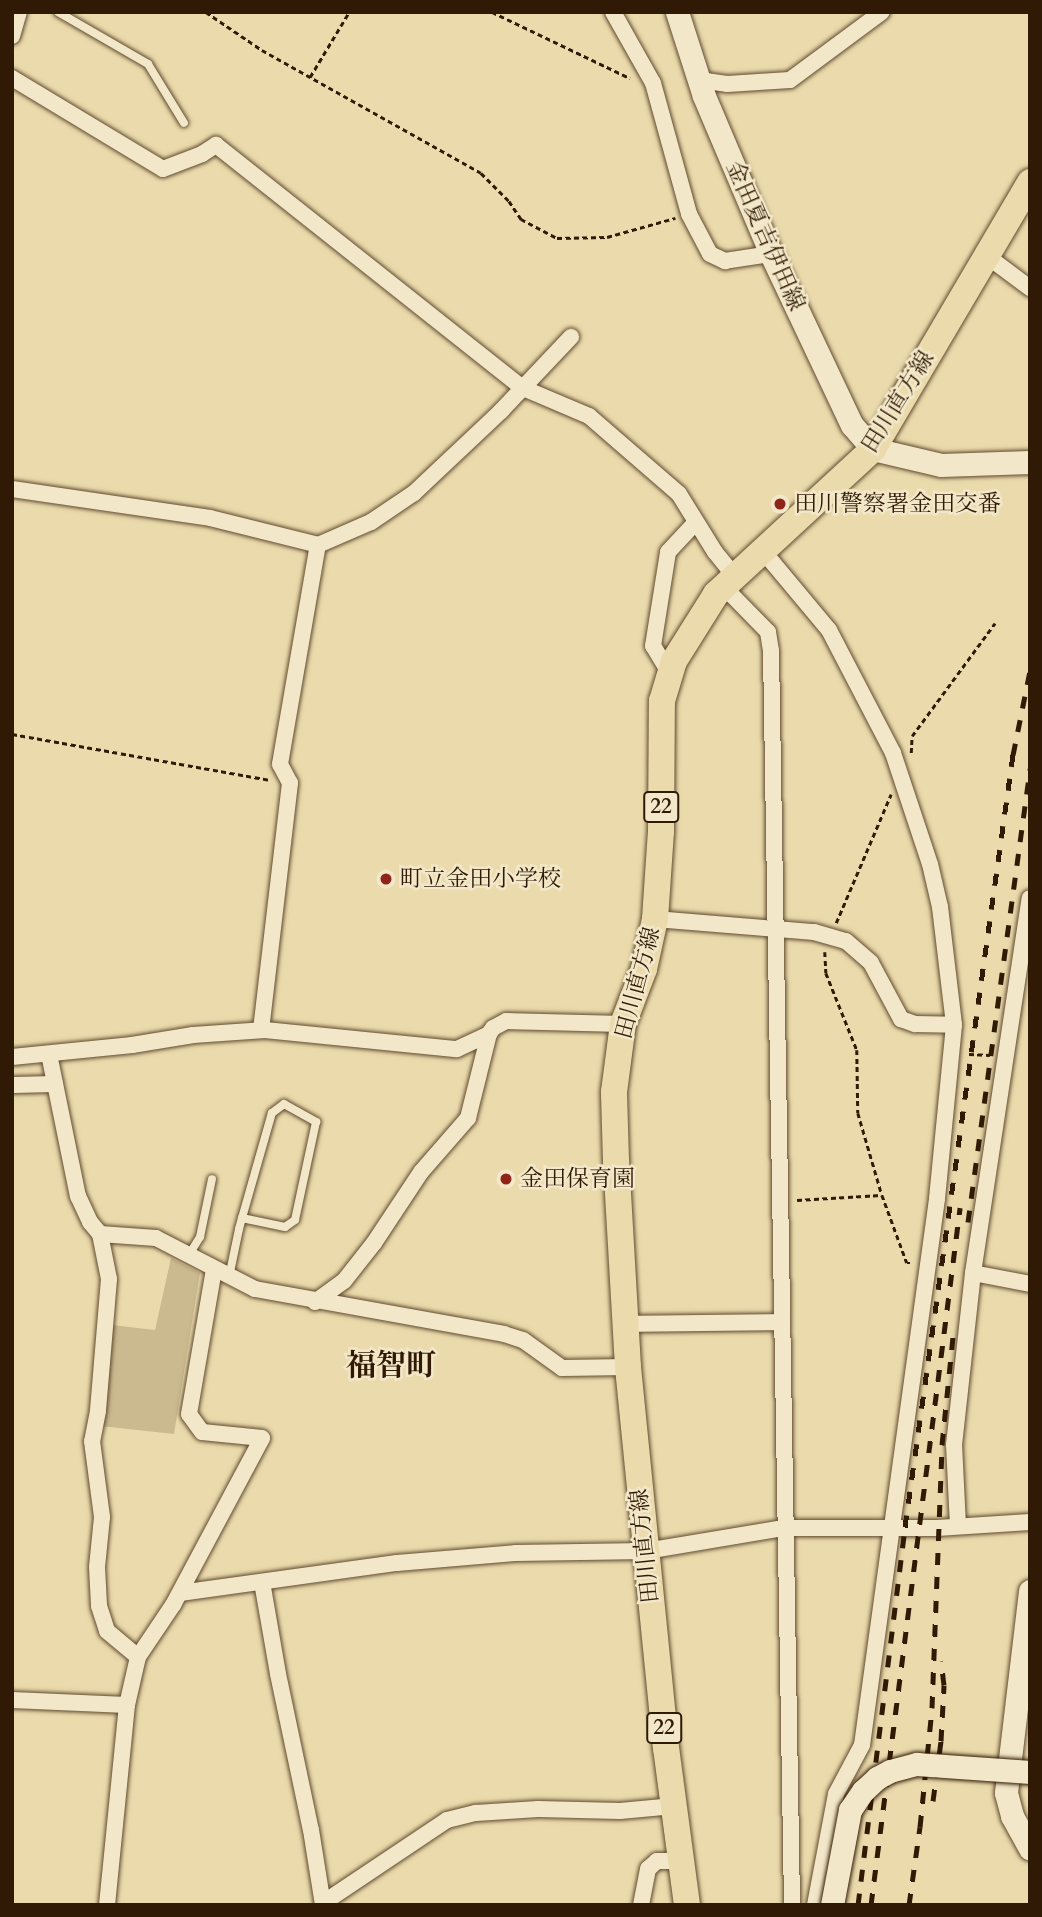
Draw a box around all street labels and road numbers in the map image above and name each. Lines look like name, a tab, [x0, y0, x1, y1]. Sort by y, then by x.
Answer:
street label: 金田夏吉伊田線	[720, 157, 810, 315]
street label: 田川直方線	[856, 346, 940, 458]
road number: 22	[642, 790, 680, 824]
street label: 田川直方線	[610, 924, 666, 1042]
street label: 田川直方線	[625, 1487, 665, 1605]
road number: 22	[645, 1710, 683, 1746]

